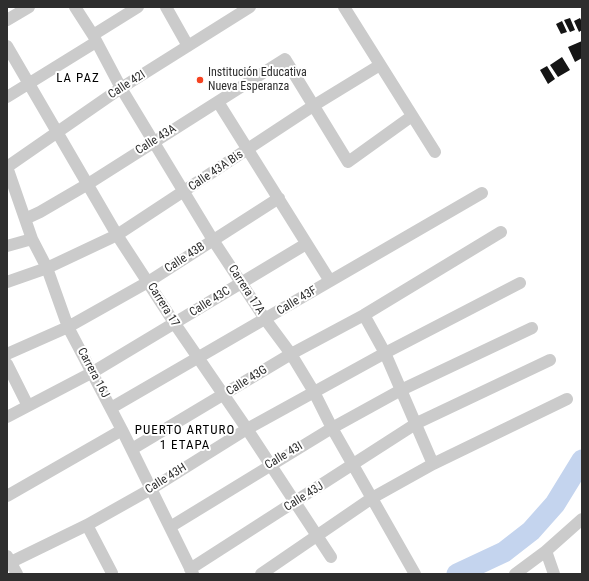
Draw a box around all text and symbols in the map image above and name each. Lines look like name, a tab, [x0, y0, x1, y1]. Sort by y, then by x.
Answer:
place label: Institución Educativa Nueva Esperanza	[208, 66, 307, 94]
street label: Calle 42I	[106, 68, 148, 102]
district label: LA PAZ	[56, 71, 100, 87]
marker: Institución Educativa Nueva Esperanza	[195, 75, 205, 85]
street label: Calle 43A	[133, 122, 179, 158]
street label: Calle 43A Bis	[186, 147, 246, 195]
street label: Calle 43B	[162, 240, 208, 276]
street label: Carrera 17A	[225, 263, 267, 317]
street label: Carrera 17	[144, 280, 182, 330]
street label: Calle 43F	[274, 283, 320, 319]
street label: Calle 43C	[187, 284, 233, 320]
street label: Carrera 16J	[74, 345, 112, 401]
street label: Calle 43G	[224, 363, 270, 399]
district label: PUERTO ARTURO 1 ETAPA	[135, 423, 235, 454]
street label: Calle 43I	[263, 439, 305, 473]
street label: Calle 43H	[143, 461, 189, 497]
street label: Calle 43J	[281, 479, 327, 515]

